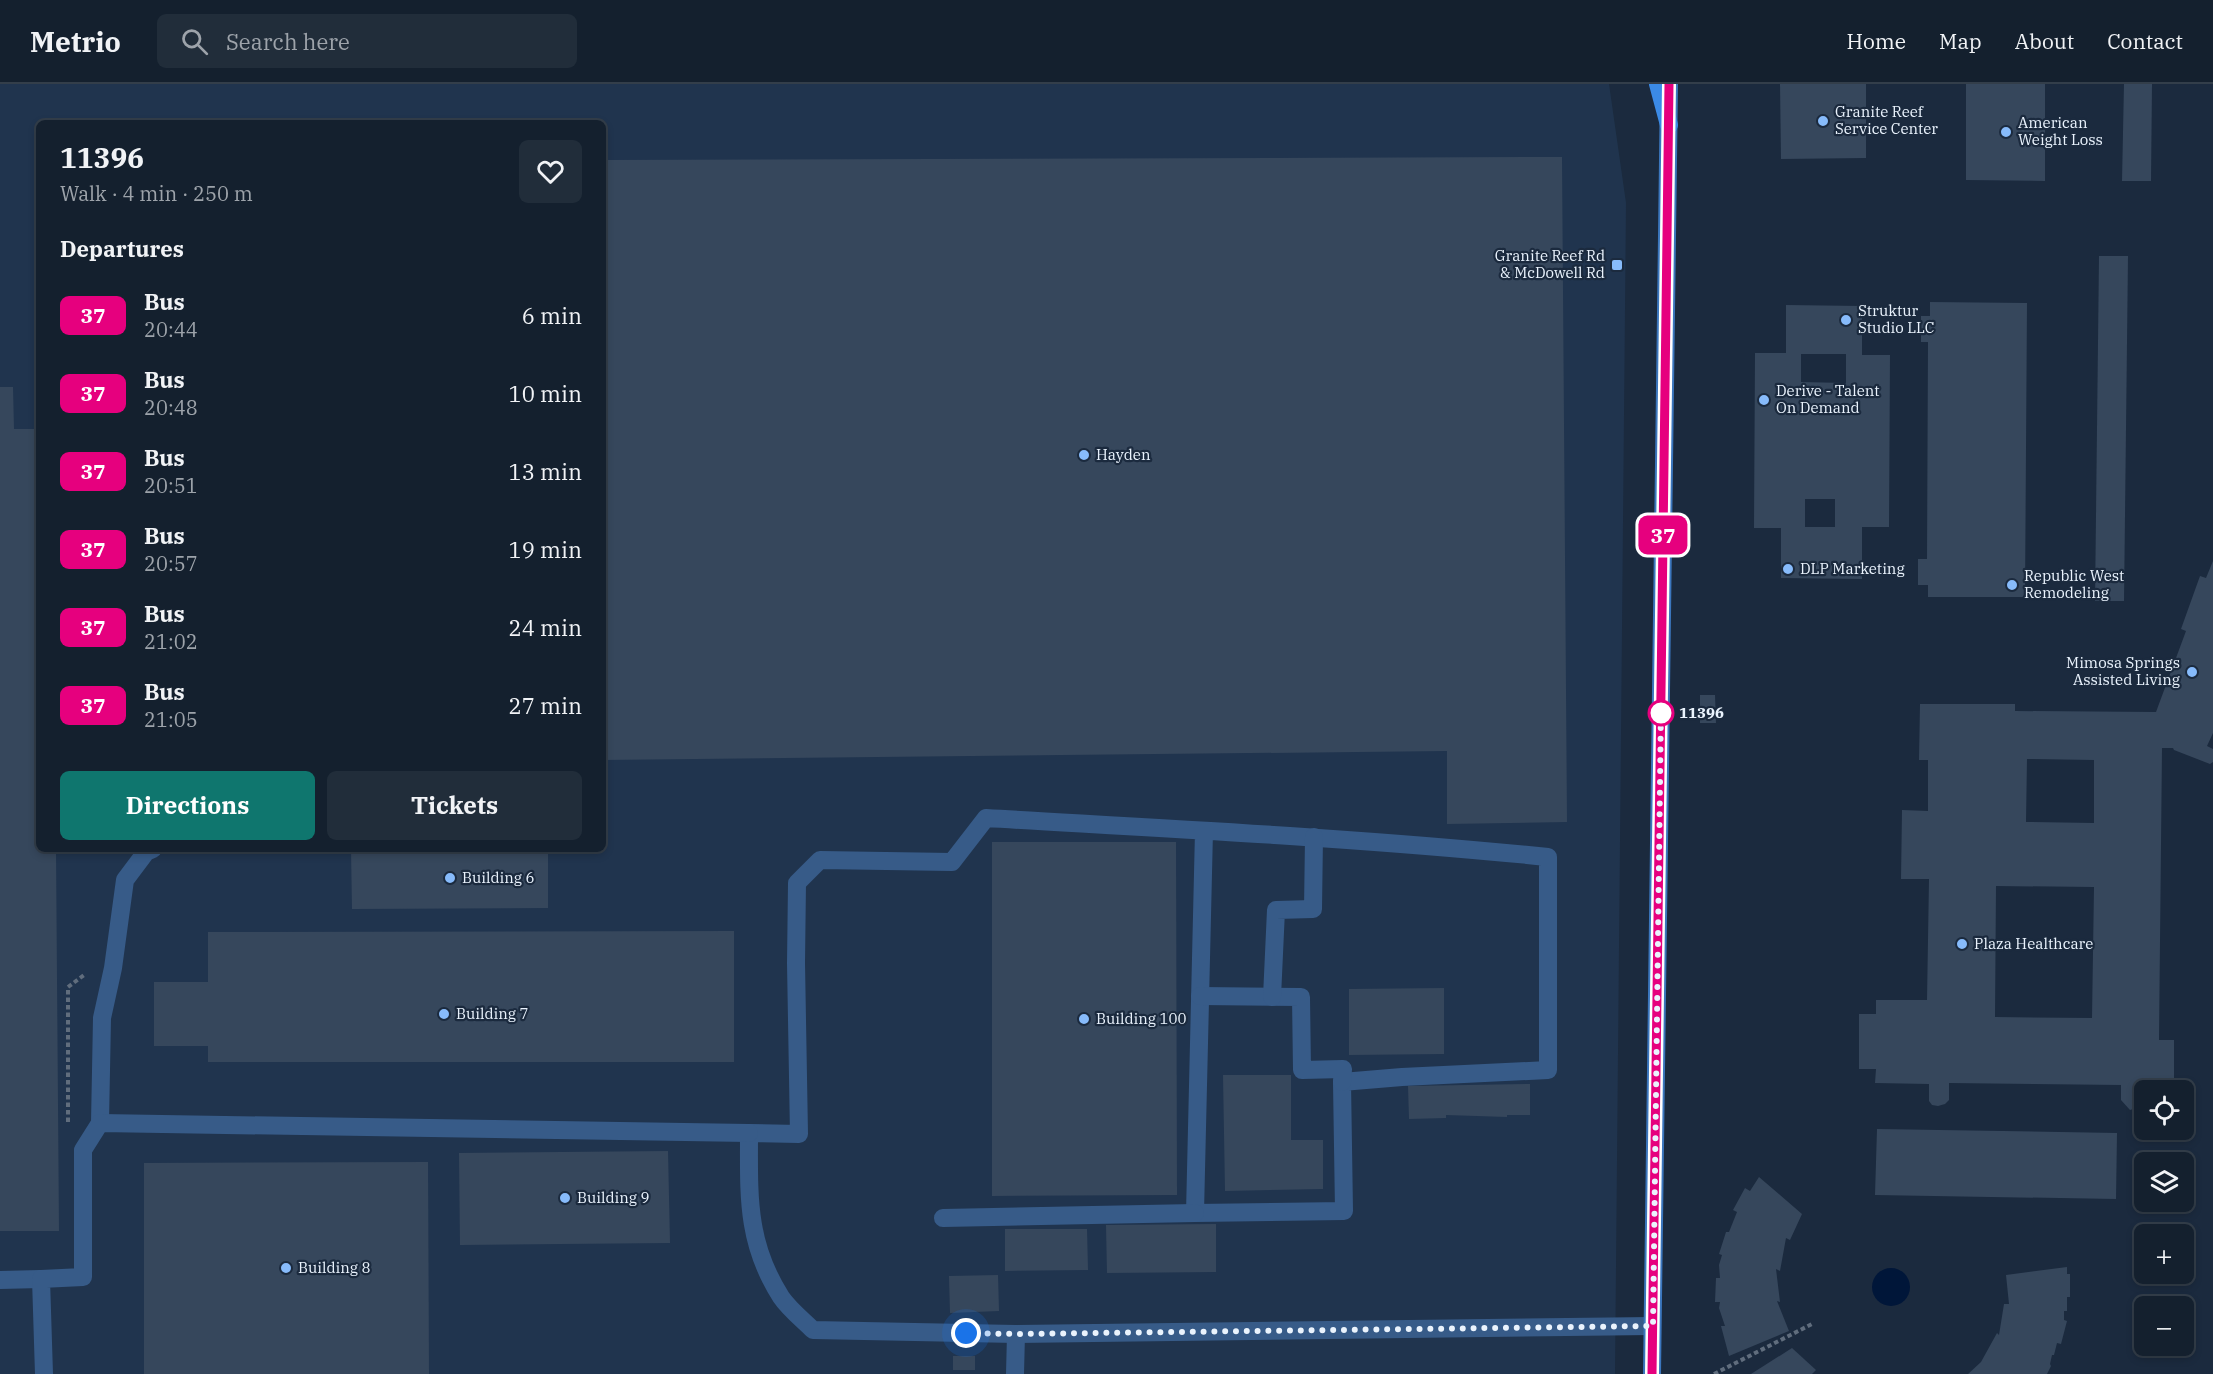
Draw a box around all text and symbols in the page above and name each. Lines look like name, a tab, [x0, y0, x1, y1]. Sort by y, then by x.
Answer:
search box	[157, 14, 577, 68]
text: Metrio	[30, 23, 121, 60]
icon: search	[178, 25, 211, 58]
text: Search here	[226, 27, 350, 56]
text: Home	[1846, 27, 1906, 55]
text: Map	[1939, 27, 1982, 55]
text: About	[2015, 27, 2074, 55]
text: Contact	[2107, 27, 2183, 55]
place label: Granite Reef Service Center	[1835, 102, 1938, 138]
place label: American Weight Loss	[2018, 113, 2103, 149]
marker: Granite Reef Service Center	[1816, 114, 1830, 128]
marker: American Weight Loss	[1999, 125, 2013, 139]
text: 11396	[60, 139, 144, 176]
button: heart	[519, 140, 582, 203]
text: Walk · 4 min · 250 m	[60, 180, 253, 207]
text: Departures	[60, 234, 184, 263]
place label: Granite Reef Rd & McDowell Rd	[1495, 246, 1605, 282]
marker: Granite Reef Rd & McDowell Rd	[1610, 258, 1624, 272]
text: Bus	[144, 287, 185, 316]
text: 37	[80, 301, 106, 329]
text: 6 min	[522, 301, 582, 330]
place label: Struktur Studio LLC	[1858, 301, 1935, 337]
marker: Struktur Studio LLC	[1839, 313, 1853, 327]
text: 20:44	[144, 316, 198, 343]
text: Bus	[144, 365, 185, 394]
text: 37	[80, 379, 106, 407]
text: 10 min	[509, 379, 582, 408]
place label: Derive - Talent On Demand	[1776, 381, 1880, 417]
marker: Derive - Talent On Demand	[1757, 393, 1771, 407]
text: 20:48	[144, 394, 198, 421]
text: Bus	[144, 443, 185, 472]
place label: Hayden	[1096, 445, 1151, 464]
marker: Hayden	[1077, 448, 1091, 462]
text: 37	[80, 457, 106, 485]
text: 13 min	[509, 457, 582, 486]
text: 20:51	[144, 472, 198, 499]
line badge: 37	[1636, 516, 1690, 554]
text: Bus	[144, 521, 185, 550]
text: 37	[1650, 521, 1676, 549]
text: 37	[80, 535, 106, 563]
text: 19 min	[509, 535, 582, 564]
text: 20:57	[144, 550, 198, 577]
place label: DLP Marketing	[1800, 559, 1905, 578]
marker: DLP Marketing	[1781, 562, 1795, 576]
place label: Republic West Remodeling	[2024, 566, 2124, 602]
marker: Republic West Remodeling	[2005, 578, 2019, 592]
text: Bus	[144, 599, 185, 628]
text: 37	[80, 613, 106, 641]
text: 24 min	[509, 613, 582, 642]
text: 21:02	[144, 628, 198, 655]
place label: Mimosa Springs Assisted Living	[2066, 653, 2180, 689]
marker: Mimosa Springs Assisted Living	[2185, 665, 2199, 679]
text: Bus	[144, 677, 185, 706]
text: 37	[80, 691, 106, 719]
text: 27 min	[509, 691, 582, 720]
marker: 11396	[1648, 700, 1674, 726]
place label: 11396	[1679, 703, 1724, 722]
text: 21:05	[144, 706, 198, 733]
button: Directions	[60, 771, 315, 840]
button: Tickets	[327, 771, 582, 840]
place label: Building 6	[462, 868, 534, 887]
marker: Building 6	[443, 871, 457, 885]
place label: Plaza Healthcare	[1974, 934, 2093, 953]
marker: Plaza Healthcare	[1955, 937, 1969, 951]
place label: Building 7	[456, 1004, 528, 1023]
marker: Building 7	[437, 1007, 451, 1021]
place label: Building 100	[1096, 1009, 1186, 1028]
marker: Building 100	[1077, 1012, 1091, 1026]
map controls	[2134, 1080, 2194, 1356]
button: locate	[2134, 1080, 2194, 1140]
button: layers	[2134, 1152, 2194, 1212]
place label: Building 9	[577, 1188, 649, 1207]
marker: Building 9	[558, 1191, 572, 1205]
button: +	[2134, 1224, 2194, 1284]
place label: Building 8	[298, 1258, 370, 1277]
marker: Building 8	[279, 1261, 293, 1275]
button: −	[2134, 1296, 2194, 1356]
your location	[951, 1318, 981, 1348]

